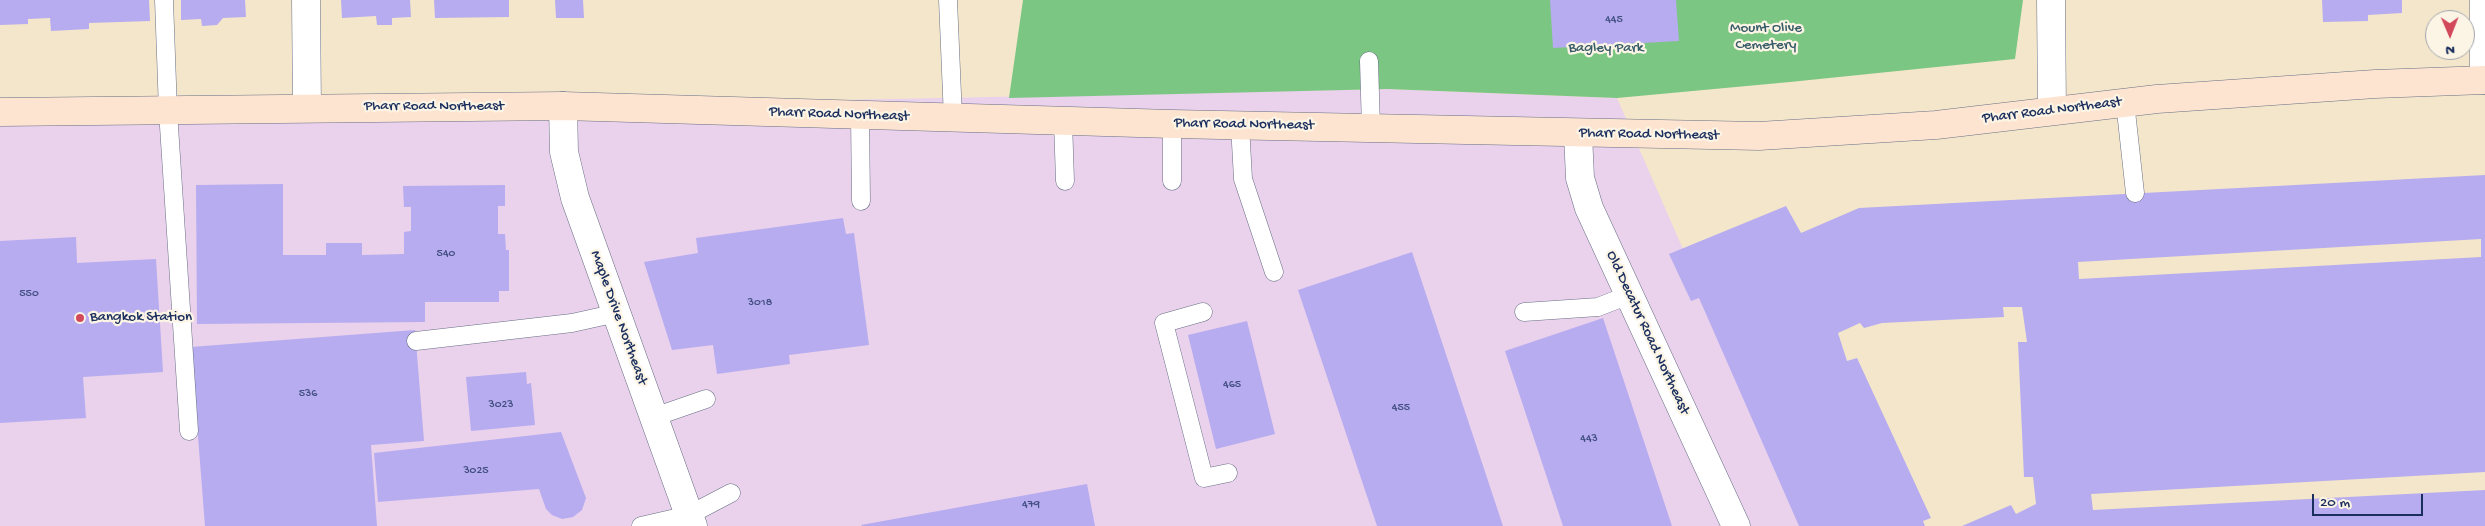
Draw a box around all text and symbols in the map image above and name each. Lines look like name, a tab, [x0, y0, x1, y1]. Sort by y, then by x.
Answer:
north arrow	[2425, 10, 2475, 60]
house number: 445	[1605, 13, 1623, 27]
park label: Mount Olive Cemetery	[1730, 20, 1802, 55]
park label: Bagley Park	[1568, 40, 1644, 58]
text: N	[2446, 41, 2455, 58]
street label: Pharr Road Northeast	[1981, 94, 2123, 128]
street label: Pharr Road Northeast	[364, 98, 504, 116]
street label: Pharr Road Northeast	[769, 104, 909, 126]
street label: Pharr Road Northeast	[1174, 115, 1314, 135]
street label: Pharr Road Northeast	[1579, 125, 1719, 145]
house number: 540	[437, 247, 455, 261]
street label: Maple Drive Northeast	[585, 248, 651, 388]
street label: Old Decatur Road Northeast	[1601, 248, 1693, 418]
house number: 550	[19, 287, 39, 301]
house number: 3018	[748, 296, 772, 310]
place label: Bangkok Station	[90, 309, 192, 327]
marker: Bangkok Station	[74, 312, 86, 324]
house number: 465	[1223, 378, 1241, 392]
house number: 536	[299, 387, 317, 401]
house number: 3023	[488, 398, 514, 412]
house number: 455	[1392, 401, 1410, 415]
house number: 443	[1580, 432, 1598, 446]
house number: 3025	[463, 464, 489, 478]
scale bar	[2315, 484, 2426, 516]
text: 20 m	[2320, 494, 2350, 512]
house number: 479	[1022, 498, 1040, 512]

